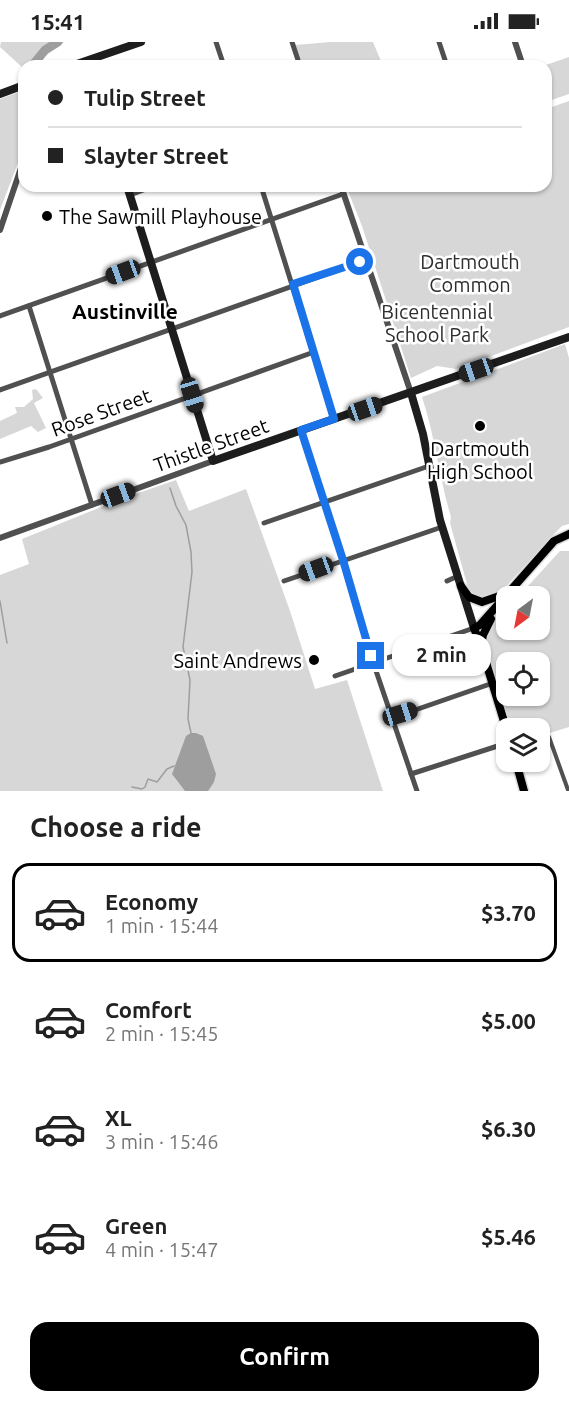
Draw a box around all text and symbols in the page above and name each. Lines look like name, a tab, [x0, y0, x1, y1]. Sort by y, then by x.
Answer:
text: 15:41	[30, 9, 85, 34]
text: Tulip Street	[84, 85, 206, 110]
text: Slayter Street	[84, 143, 229, 168]
place label: The Sawmill Playhouse	[59, 205, 262, 228]
marker: The Sawmill Playhouse	[40, 209, 54, 223]
route start	[346, 248, 373, 275]
park label: Dartmouth Common	[420, 250, 520, 296]
car	[103, 257, 143, 287]
district label: Austinville	[72, 299, 178, 323]
park label: Bicentennial School Park	[381, 300, 493, 346]
car	[456, 356, 496, 384]
car	[178, 375, 206, 415]
street label: Rose Street	[48, 383, 154, 441]
car	[345, 395, 385, 423]
street label: Thistle Street	[150, 414, 272, 476]
marker: Dartmouth High School	[473, 419, 487, 433]
place label: Dartmouth High School	[427, 437, 533, 483]
car	[98, 480, 138, 510]
car	[296, 554, 336, 584]
north arrow	[496, 586, 550, 640]
map controls	[496, 586, 550, 772]
callout: 2 min	[392, 635, 491, 677]
route end	[357, 642, 384, 669]
text: 2 min	[416, 643, 467, 666]
place label: Saint Andrews	[174, 649, 302, 672]
button: locate	[496, 652, 550, 706]
marker: Saint Andrews	[307, 653, 321, 667]
car	[380, 700, 420, 728]
button: layers	[496, 718, 550, 772]
text: Choose a ride	[30, 812, 202, 842]
icon: car	[33, 886, 87, 940]
text: Economy	[105, 889, 198, 914]
text: $3.70	[481, 900, 536, 925]
text: 1 min · 15:44	[105, 914, 219, 937]
icon: car	[33, 994, 87, 1048]
text: Comfort	[105, 997, 192, 1022]
text: $5.00	[481, 1008, 536, 1033]
text: 2 min · 15:45	[105, 1022, 219, 1045]
icon: car	[33, 1102, 87, 1156]
text: XL	[105, 1105, 132, 1130]
text: $6.30	[481, 1116, 536, 1141]
text: 3 min · 15:46	[105, 1130, 219, 1153]
icon: car	[33, 1210, 87, 1264]
text: Green	[105, 1213, 167, 1238]
text: $5.46	[481, 1224, 536, 1249]
text: 4 min · 15:47	[105, 1238, 219, 1261]
button: Confirm	[30, 1322, 539, 1391]

